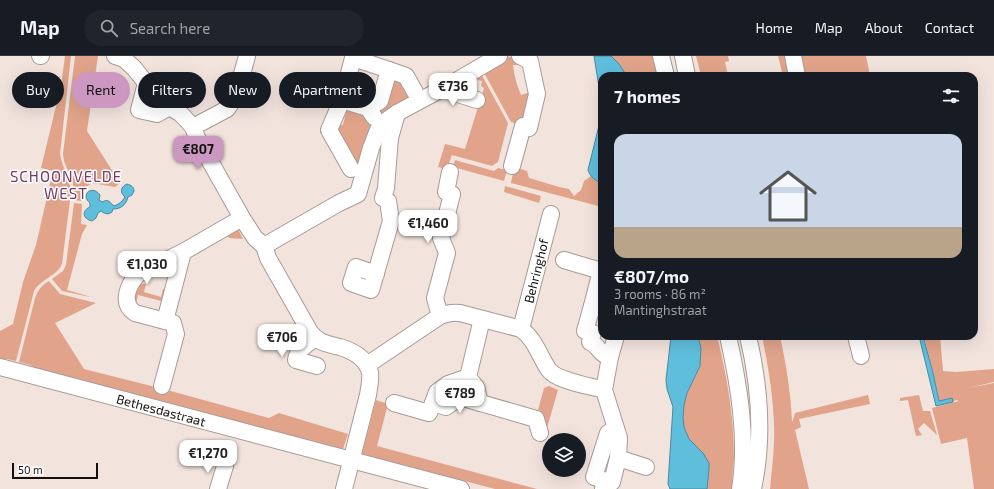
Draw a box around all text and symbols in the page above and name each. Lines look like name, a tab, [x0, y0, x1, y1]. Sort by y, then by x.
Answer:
search box	[84, 10, 364, 46]
text: Map	[20, 16, 60, 39]
icon: search	[98, 17, 120, 39]
text: Search here	[130, 19, 210, 37]
text: Home	[756, 19, 793, 36]
text: Map	[815, 19, 843, 36]
text: About	[865, 19, 903, 36]
text: Contact	[925, 19, 974, 36]
chip: Buy	[12, 72, 64, 108]
chip: Rent	[72, 72, 130, 108]
chip: Filters	[138, 72, 206, 108]
chip: New	[214, 72, 271, 108]
chip: Apartment	[279, 72, 376, 108]
pin: €736	[429, 73, 477, 107]
text: €736	[438, 78, 468, 94]
icon: filters	[940, 85, 962, 107]
text: 7 homes	[614, 86, 681, 106]
pin: €807	[174, 136, 222, 170]
text: €807	[182, 141, 214, 157]
icon: home	[752, 160, 824, 232]
district label: SCHOONVELDE WEST	[10, 167, 122, 202]
pin: €1,460	[395, 210, 461, 244]
text: €1,460	[407, 215, 449, 231]
street label: Behringhof	[520, 236, 552, 305]
pin: €1,030	[114, 251, 180, 285]
text: €1,030	[127, 256, 167, 272]
text: €807/mo	[614, 266, 689, 286]
text: 3 rooms · 86 m²	[614, 286, 706, 302]
text: Mantinghstraat	[614, 302, 707, 318]
pin: €706	[258, 324, 306, 358]
text: €706	[266, 329, 298, 345]
pin: €789	[436, 380, 484, 414]
text: €789	[445, 385, 475, 401]
street label: Bethesdastraat	[115, 390, 207, 430]
map controls	[542, 433, 586, 477]
button: layers	[542, 433, 586, 477]
pin: €1,270	[175, 440, 241, 474]
text: €1,270	[188, 445, 228, 461]
scale bar	[12, 461, 98, 480]
text: 50 m	[18, 463, 43, 476]

